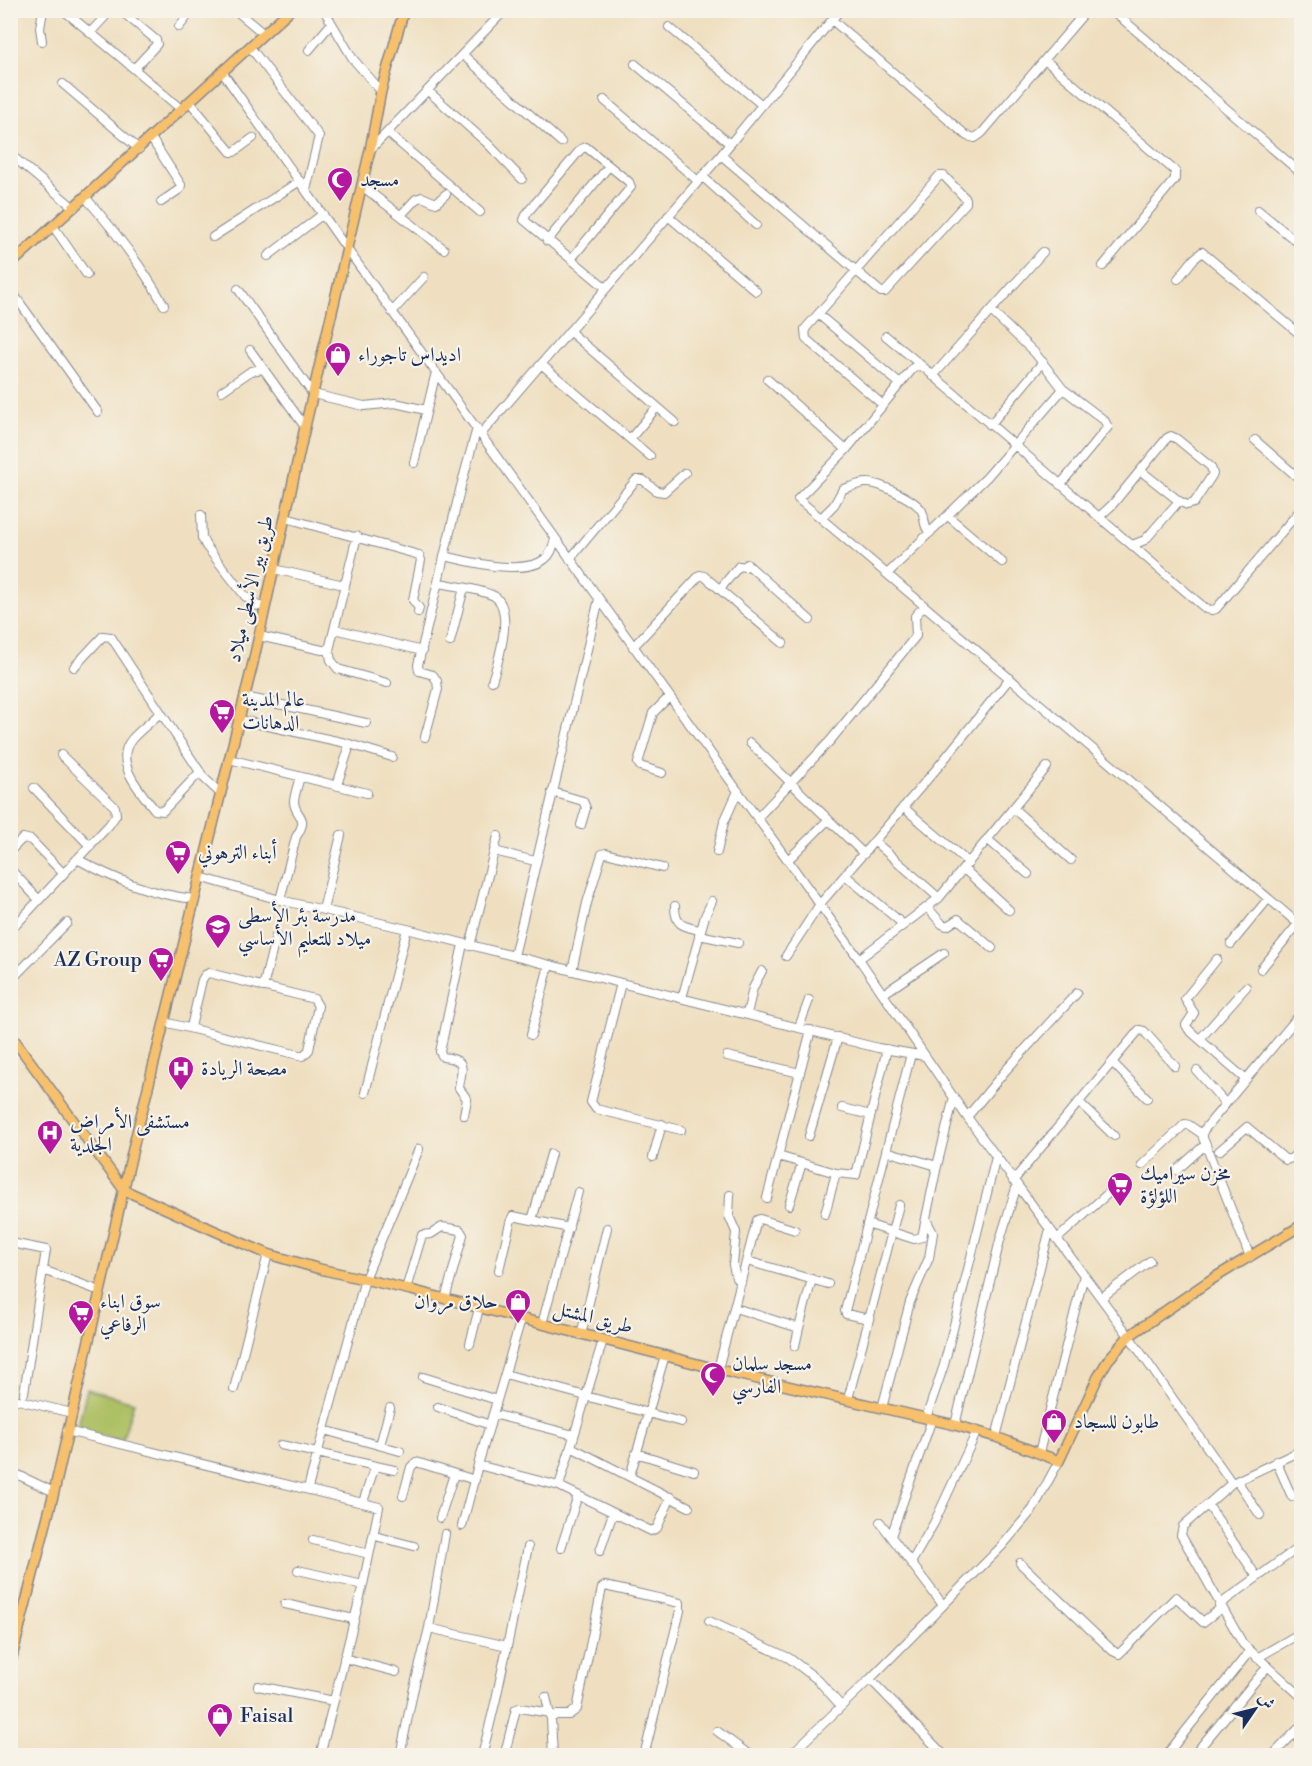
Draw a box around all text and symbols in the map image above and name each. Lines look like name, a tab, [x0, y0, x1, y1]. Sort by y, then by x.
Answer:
mosque icon: مسجد	[325, 165, 355, 203]
place label: مسجد	[360, 168, 399, 193]
shop icon: اديداس تاجوراء	[323, 340, 353, 378]
place label: اديداس تاجوراء	[358, 343, 461, 368]
street label: طريق بير الأسطى ميلاد	[218, 512, 280, 665]
place label: عالم المدينة الدهانات	[242, 688, 305, 736]
supermarket icon: عالم المدينة الدهانات	[207, 697, 237, 735]
supermarket icon: أبناء الترهوني	[163, 838, 193, 876]
place label: أبناء الترهوني	[198, 838, 277, 868]
place label: مدرسة بئر الأسطى ميلاد للتعليم الأساسي	[238, 900, 371, 958]
school or university icon: مدرسة بئر الأسطى ميلاد للتعليم الأساسي	[203, 912, 233, 950]
supermarket icon: AZ Group	[146, 945, 176, 983]
place label: AZ Group	[53, 948, 142, 973]
hospital icon: مصحة الريادة	[166, 1054, 196, 1092]
place label: مصحة الريادة	[201, 1057, 287, 1082]
place label: مستشفى الأمراض الجلدية	[70, 1106, 190, 1158]
hospital icon: مستشفى الأمراض الجلدية	[35, 1118, 65, 1156]
place label: مخزن سيراميك اللؤلؤة	[1140, 1162, 1230, 1210]
supermarket icon: مخزن سيراميك اللؤلؤة	[1105, 1170, 1135, 1208]
shop icon: حلاق مروان	[503, 1287, 533, 1325]
place label: سوق ابناء الرفاعي	[100, 1290, 161, 1340]
place label: حلاق مروان	[414, 1290, 498, 1315]
street label: طريق المشتل	[550, 1296, 635, 1341]
supermarket icon: سوق ابناء الرفاعي	[66, 1298, 96, 1336]
place label: مسجد سلمان الفارسي	[732, 1352, 812, 1405]
mosque icon: مسجد سلمان الفارسي	[698, 1360, 728, 1398]
shop icon: طابون للسجاد	[1039, 1407, 1069, 1445]
place label: طابون للسجاد	[1074, 1410, 1159, 1435]
north arrow	[1225, 1679, 1285, 1739]
text: ش	[1254, 1689, 1279, 1713]
shop icon: Faisal	[205, 1701, 235, 1739]
place label: Faisal	[240, 1704, 293, 1729]

